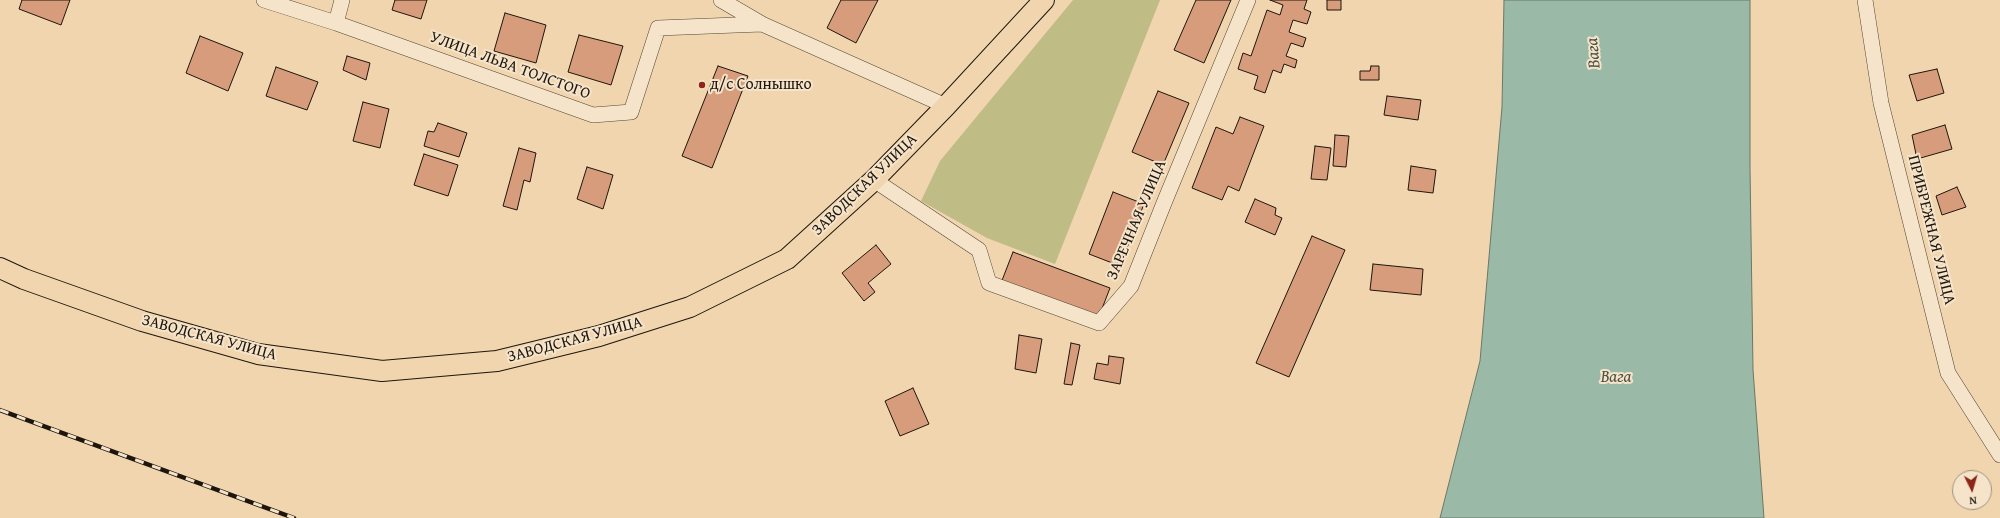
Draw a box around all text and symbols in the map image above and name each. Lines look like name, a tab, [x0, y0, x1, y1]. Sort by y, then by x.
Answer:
street label: УЛИЦА ЛЬВА ТОЛСТОГО	[427, 28, 593, 104]
water label: Вага	[1583, 37, 1605, 69]
place label: д/с Солнышко	[710, 75, 812, 95]
marker: д/с Солнышко	[697, 80, 707, 90]
street label: ЗАВОДСКАЯ УЛИЦА	[808, 130, 922, 240]
street label: ПРИБРЕЖНАЯ УЛИЦА	[1903, 153, 1959, 307]
street label: ЗАРЕЧНАЯ УЛИЦА	[1103, 157, 1171, 283]
street label: ЗАВОДСКАЯ УЛИЦА	[139, 311, 279, 365]
street label: ЗАВОДСКАЯ УЛИЦА	[505, 313, 645, 367]
water label: Вага	[1601, 368, 1631, 388]
north arrow	[1952, 470, 1992, 510]
text: N	[1969, 493, 1977, 509]

